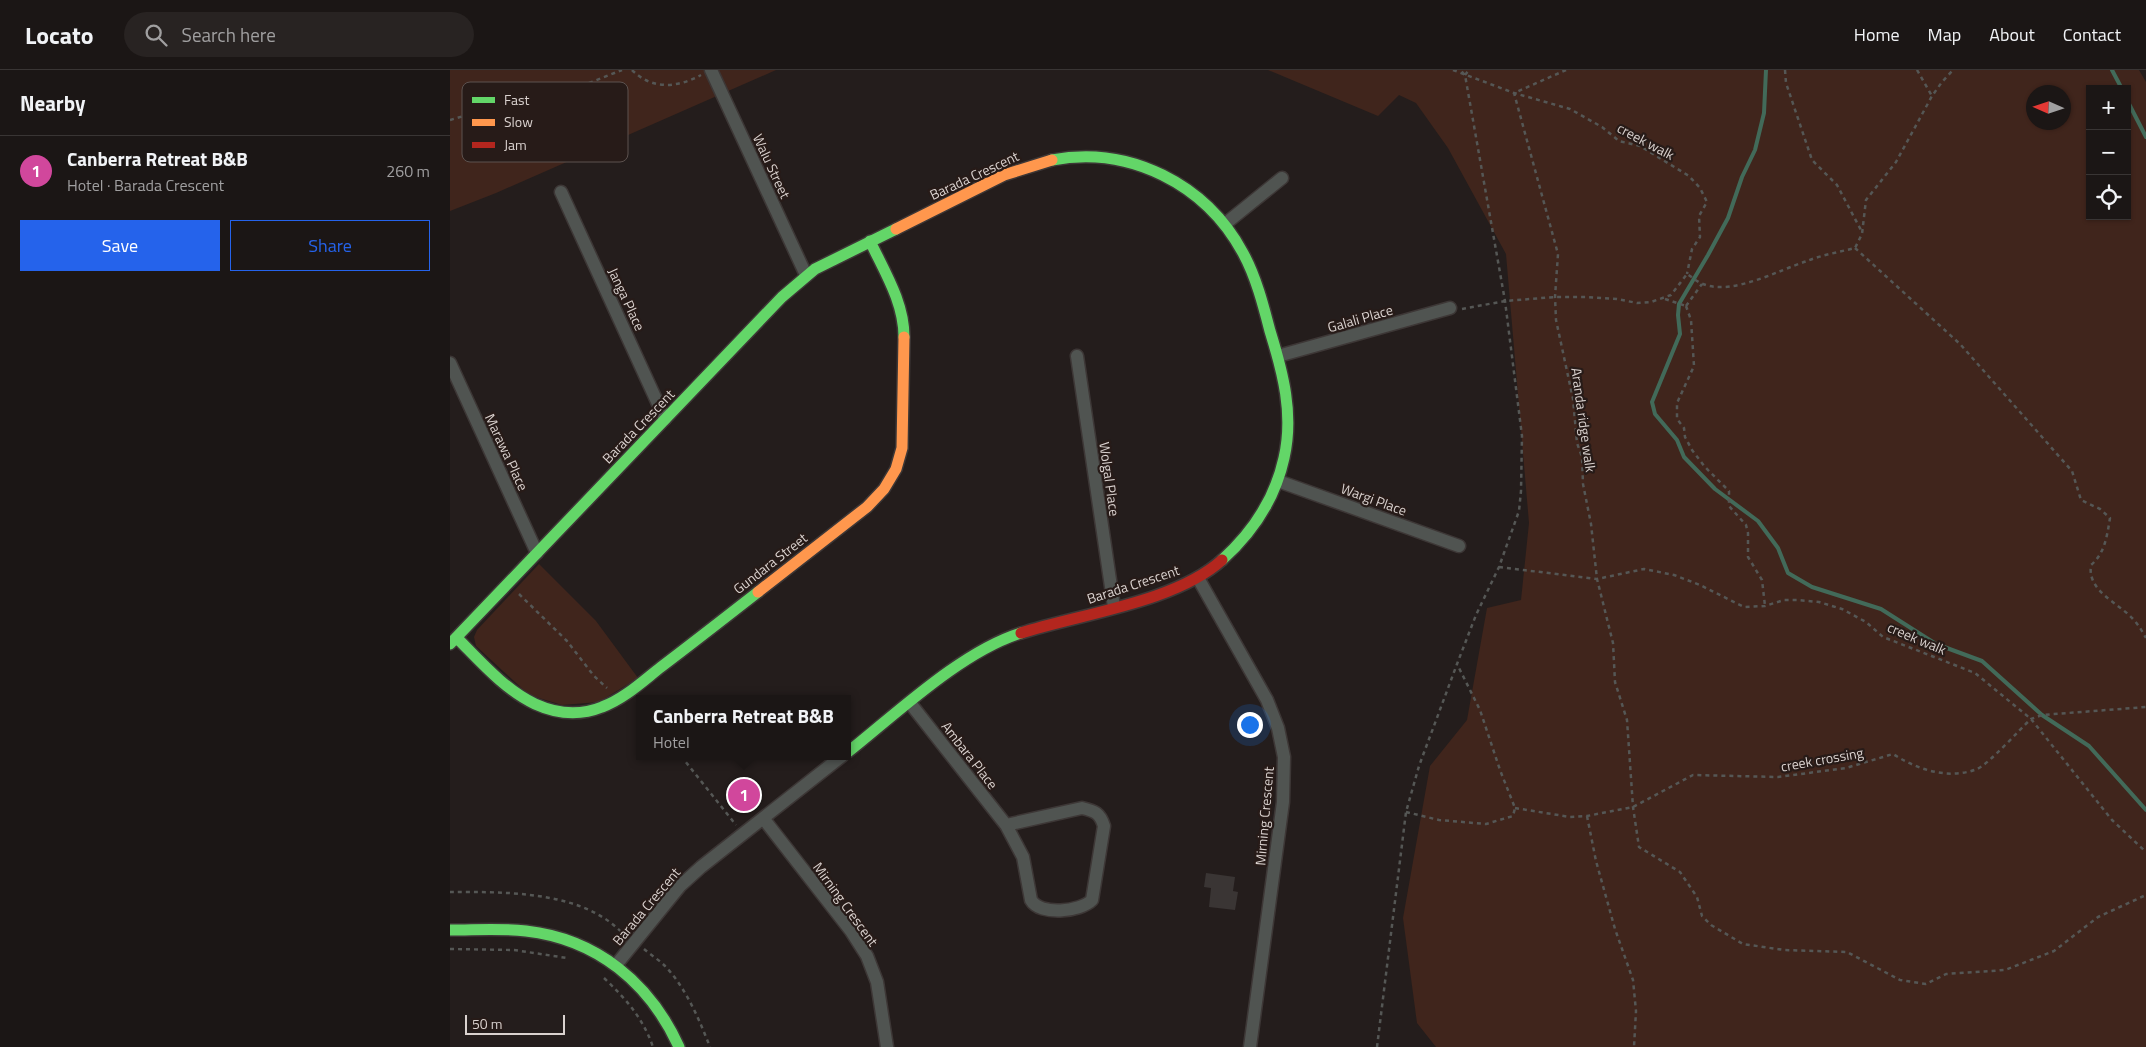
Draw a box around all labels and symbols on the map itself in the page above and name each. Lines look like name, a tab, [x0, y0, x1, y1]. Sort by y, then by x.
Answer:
legend	[462, 82, 628, 162]
north arrow	[2026, 85, 2071, 130]
text: Fast	[504, 89, 529, 110]
text: Slow	[504, 111, 533, 132]
street label: creek walk	[1614, 117, 1679, 165]
street label: Walu Street	[748, 130, 796, 202]
text: Jam	[504, 134, 527, 155]
street label: Barada Crescent	[926, 145, 1022, 205]
street label: Janga Place	[603, 264, 651, 334]
street label: Galali Place	[1325, 299, 1395, 337]
street label: Aranda ridge walk	[1566, 366, 1602, 474]
street label: Barada Crescent	[597, 384, 679, 468]
street label: Marawa Place	[480, 410, 534, 494]
street label: Wolgal Place	[1094, 440, 1126, 518]
street label: Wargi Place	[1338, 477, 1410, 521]
street label: Gundara Street	[728, 527, 812, 599]
street label: Barada Crescent	[1084, 559, 1182, 609]
street label: creek walk	[1884, 616, 1950, 660]
your location	[1237, 712, 1263, 738]
street label: Ambara Place	[937, 717, 1003, 793]
street label: creek crossing	[1779, 741, 1865, 777]
street label: Mirning Crescent	[1249, 766, 1279, 866]
pin: 1	[728, 776, 760, 814]
street label: Mirning Crescent	[808, 858, 884, 950]
street label: Barada Crescent	[607, 862, 685, 950]
scale bar	[465, 1012, 565, 1035]

